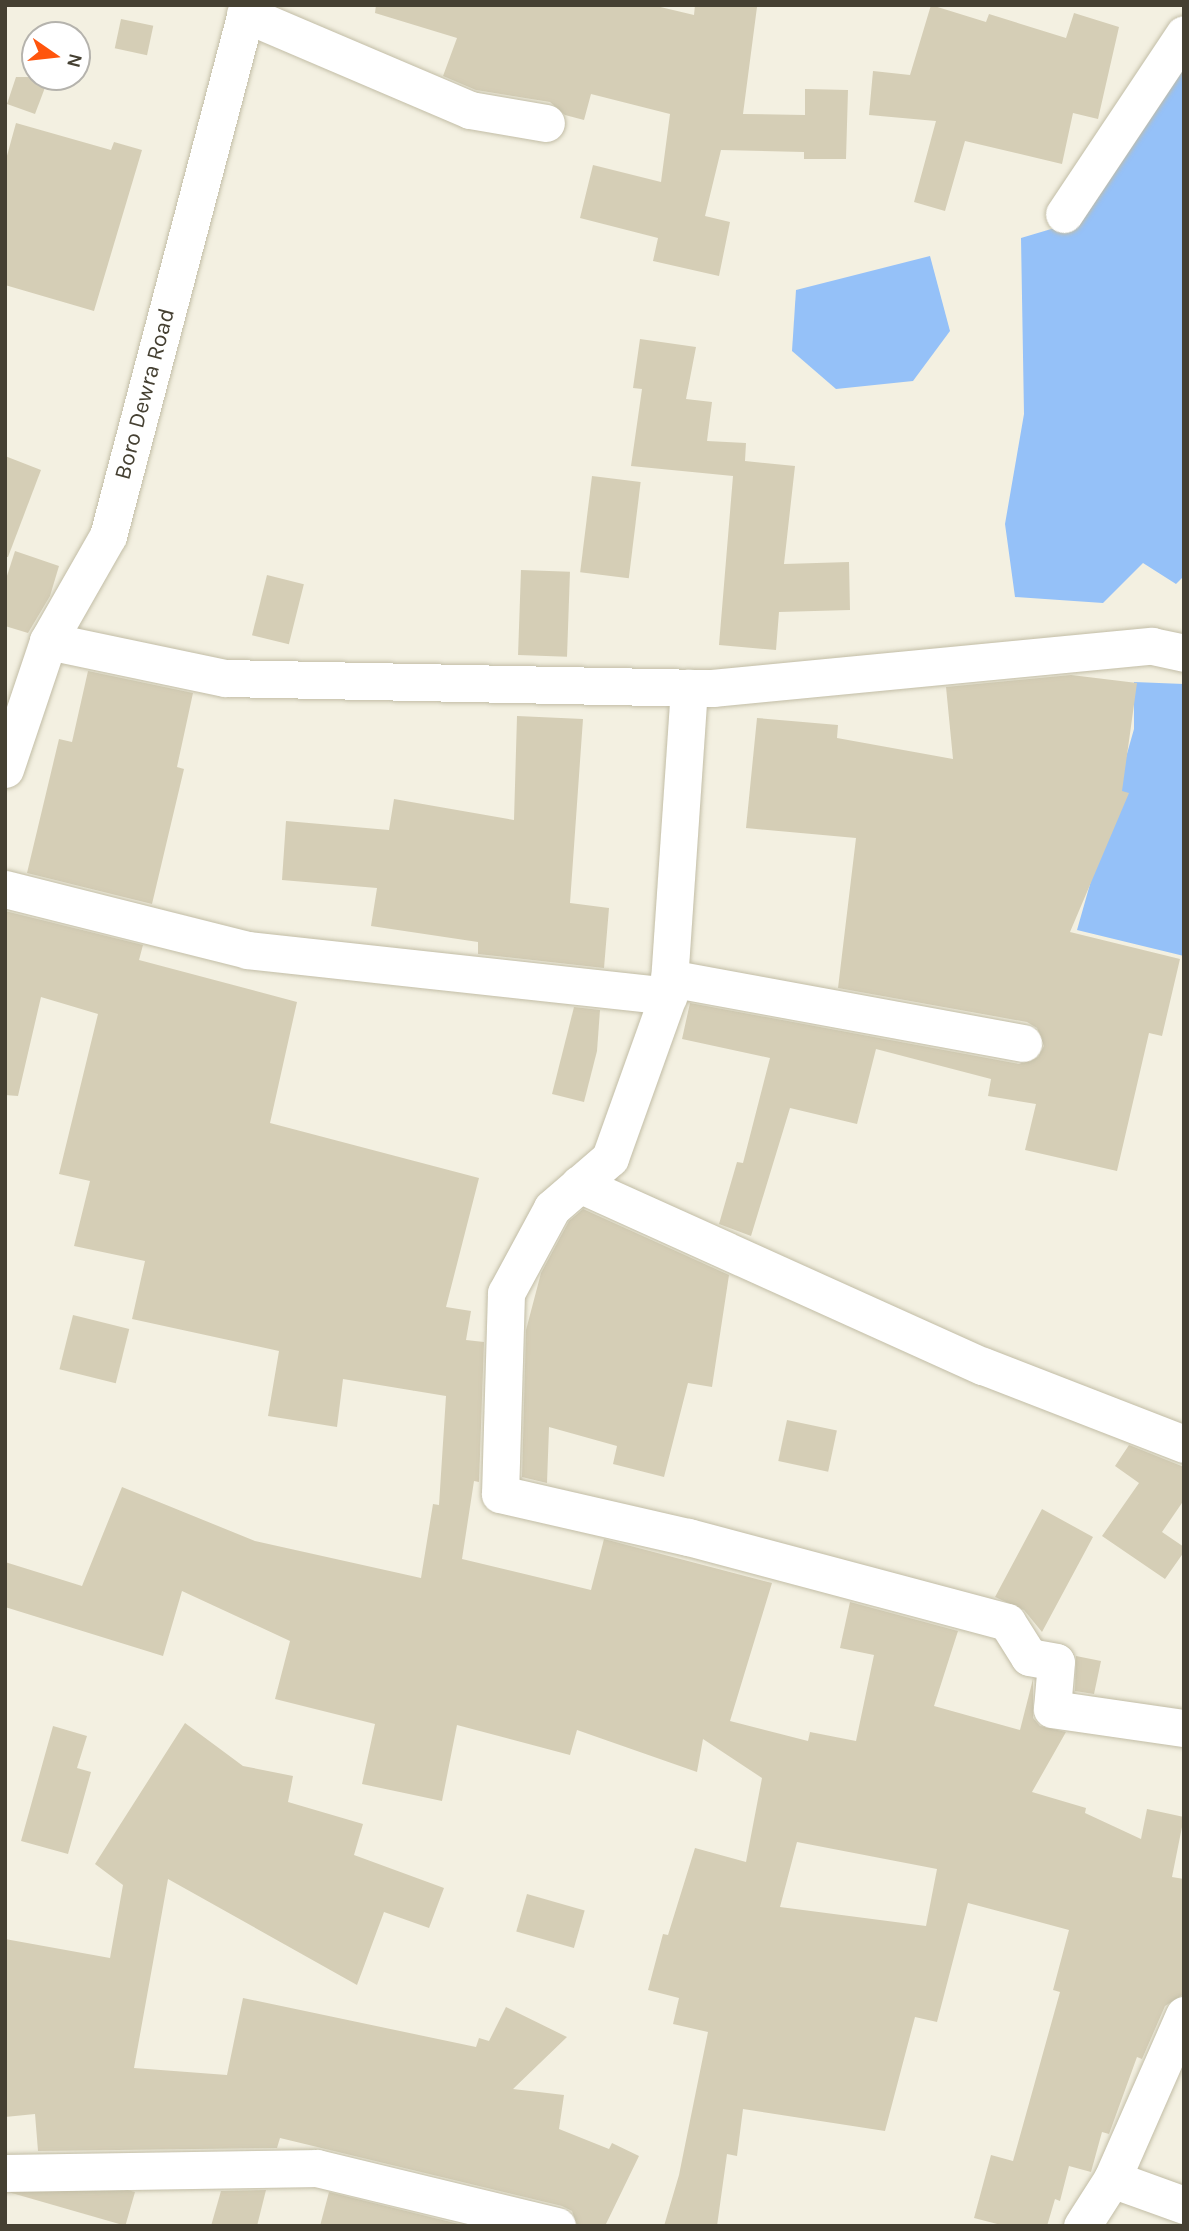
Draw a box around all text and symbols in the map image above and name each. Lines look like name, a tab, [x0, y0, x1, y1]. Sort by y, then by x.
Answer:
north arrow	[21, 21, 91, 91]
text: N	[62, 51, 87, 70]
street label: Boro Dewra Road	[109, 305, 181, 483]

